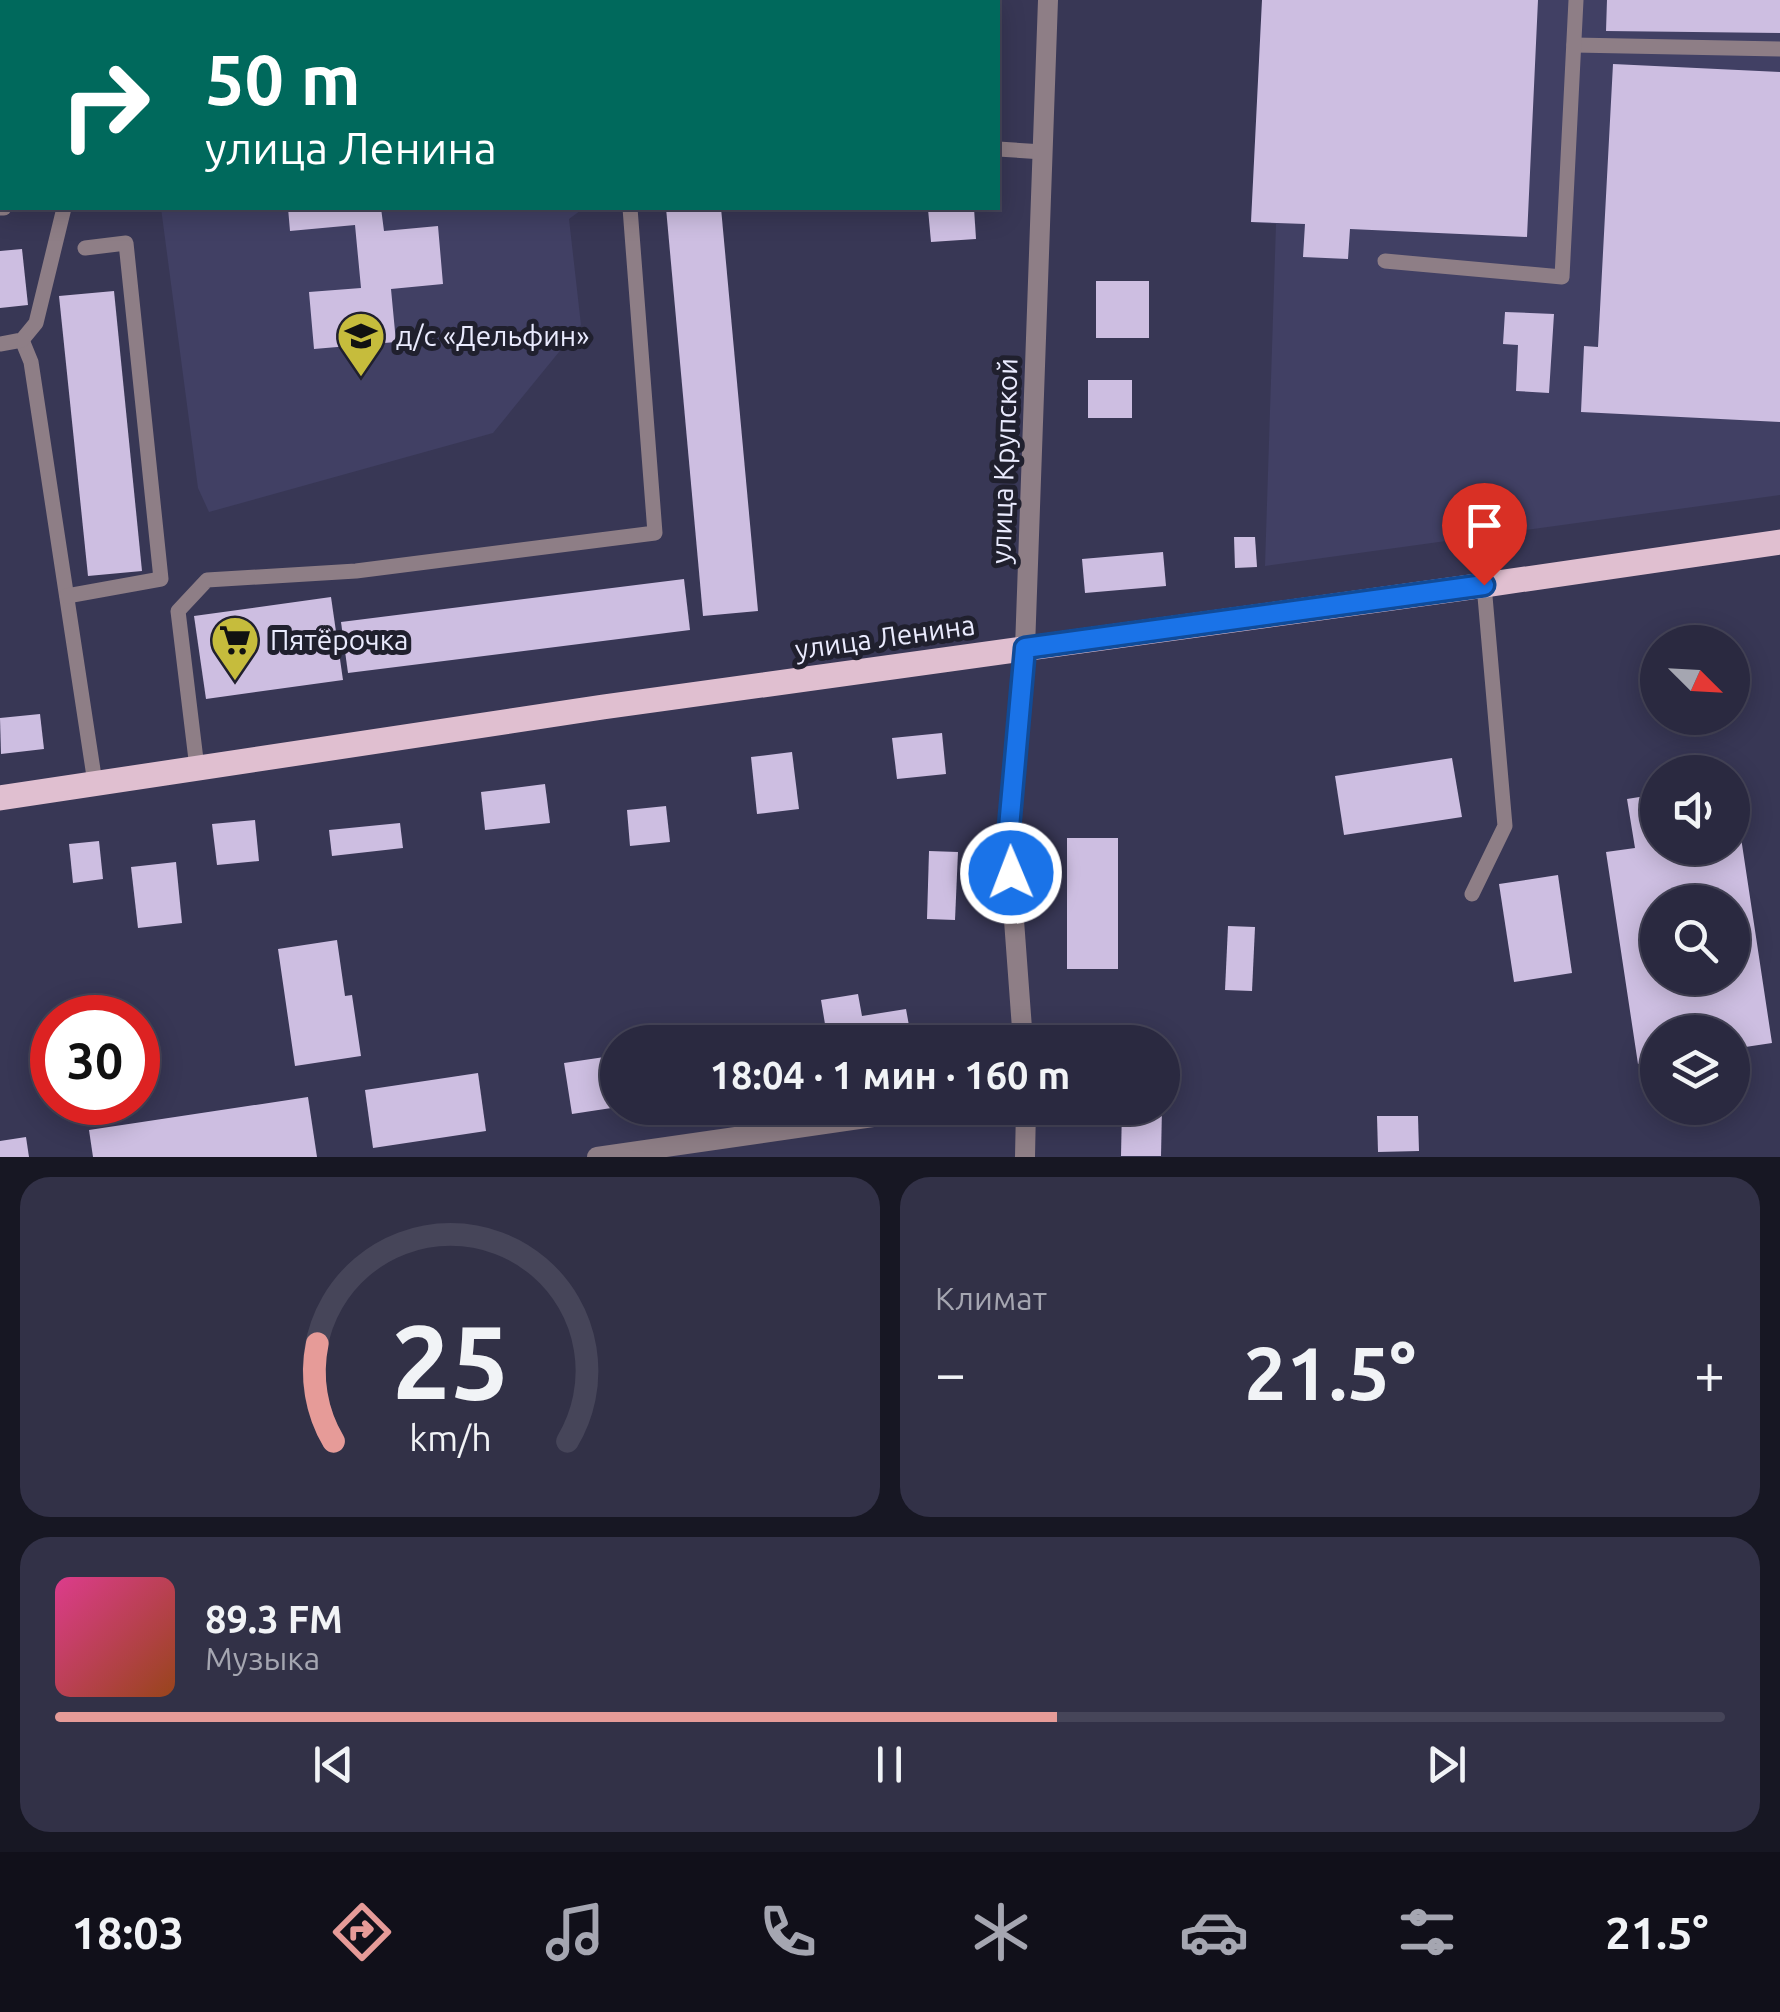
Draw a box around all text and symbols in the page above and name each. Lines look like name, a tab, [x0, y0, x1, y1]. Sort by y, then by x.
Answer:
icon: right	[40, 40, 170, 170]
text: 50 m	[205, 40, 361, 118]
text: улица Ленина	[205, 122, 497, 173]
school or university icon: д/с «Дельфин»	[335, 310, 387, 378]
place label: д/с «Дельфин»	[396, 320, 589, 351]
street label: улица Крупской	[984, 358, 1023, 564]
pin	[1442, 483, 1527, 586]
icon: arrive	[1457, 498, 1512, 553]
street label: улица Ленина	[793, 609, 977, 664]
supermarket icon: Пятёрочка	[209, 614, 261, 682]
place label: Пятёрочка	[270, 624, 409, 655]
north arrow	[1640, 625, 1750, 735]
map controls	[1640, 625, 1750, 1125]
button: sound	[1640, 755, 1750, 865]
position arrow	[959, 821, 1063, 925]
button: search	[1640, 885, 1750, 995]
speed limit sign: 30	[30, 995, 160, 1125]
button: layers	[1640, 1015, 1750, 1125]
text: 18:04 · 1 мин · 160 m	[710, 1054, 1070, 1096]
text: Климат	[935, 1280, 1047, 1316]
text: 25	[391, 1302, 509, 1419]
text: 21.5°	[1244, 1330, 1416, 1414]
text: −	[935, 1342, 966, 1403]
text: +	[1694, 1342, 1725, 1403]
text: km/h	[409, 1418, 491, 1458]
text: 89.3 FM	[205, 1598, 343, 1640]
text: Музыка	[205, 1640, 320, 1676]
icon: previous	[306, 1737, 361, 1792]
icon: pause	[862, 1737, 917, 1792]
icon: next	[1419, 1737, 1474, 1792]
icon: directions	[327, 1897, 397, 1967]
icon: music	[540, 1897, 610, 1967]
icon: phone	[753, 1897, 823, 1967]
icon: climate	[966, 1897, 1036, 1967]
icon: car	[1179, 1897, 1249, 1967]
icon: filters	[1392, 1897, 1462, 1967]
text: 18:03	[72, 1907, 184, 1958]
text: 21.5°	[1605, 1907, 1708, 1958]

